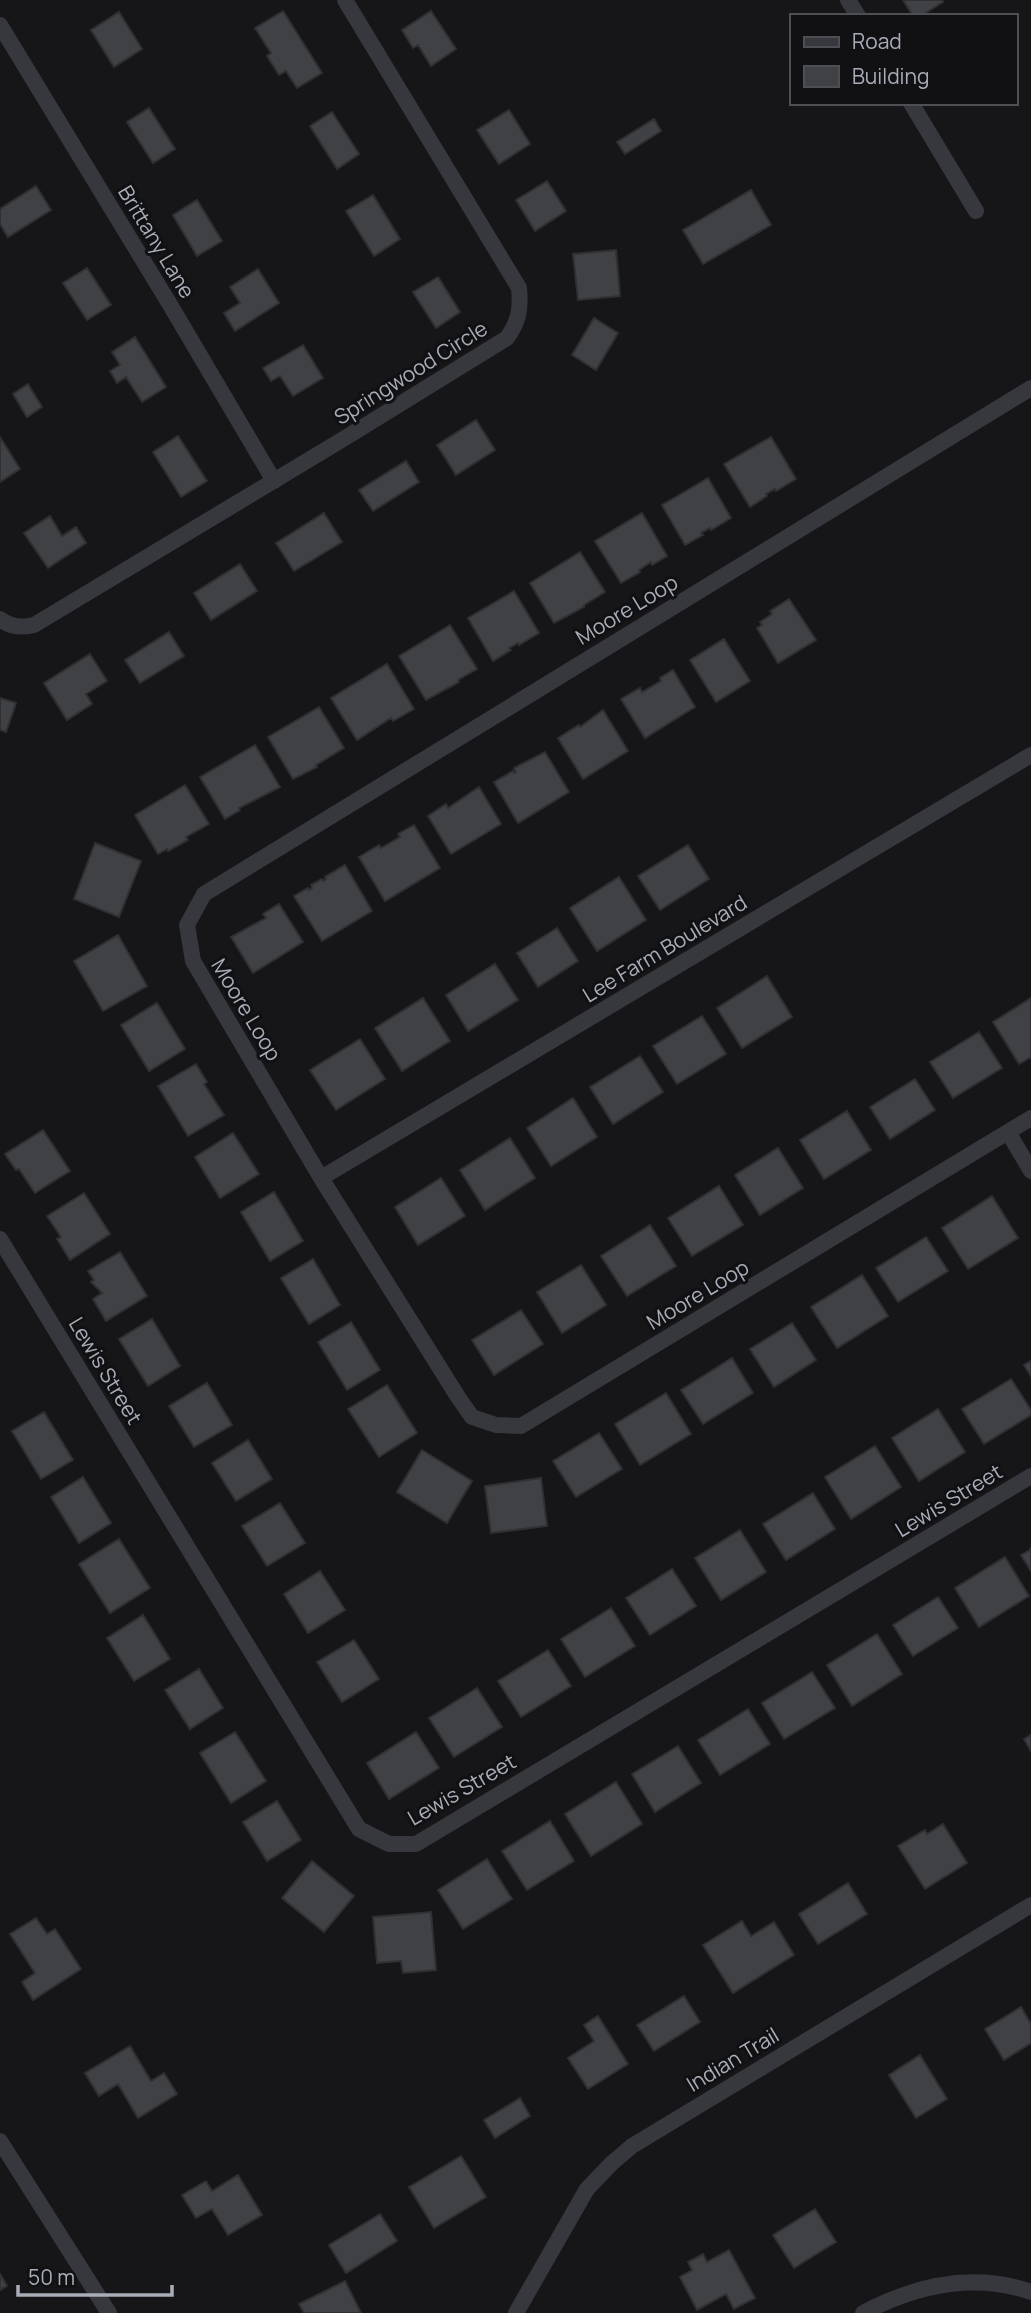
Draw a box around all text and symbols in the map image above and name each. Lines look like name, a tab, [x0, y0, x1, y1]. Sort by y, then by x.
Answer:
legend	[790, 14, 1017, 105]
text: Road	[852, 27, 902, 55]
text: Building	[852, 62, 929, 90]
street label: Brittany Lane	[112, 180, 202, 303]
street label: Springwood Circle	[329, 314, 492, 431]
street label: Moore Loop	[570, 568, 683, 651]
street label: Lee Farm Boulevard	[577, 888, 752, 1008]
street label: Moore Loop	[205, 953, 288, 1066]
street label: Moore Loop	[641, 1253, 754, 1336]
street label: Lewis Street	[63, 1312, 149, 1429]
street label: Lewis Street	[890, 1457, 1007, 1543]
street label: Lewis Street	[402, 1747, 521, 1831]
street label: Indian Trail	[681, 2021, 784, 2098]
scale bar	[18, 2254, 172, 2298]
text: 50 m	[28, 2263, 75, 2291]

